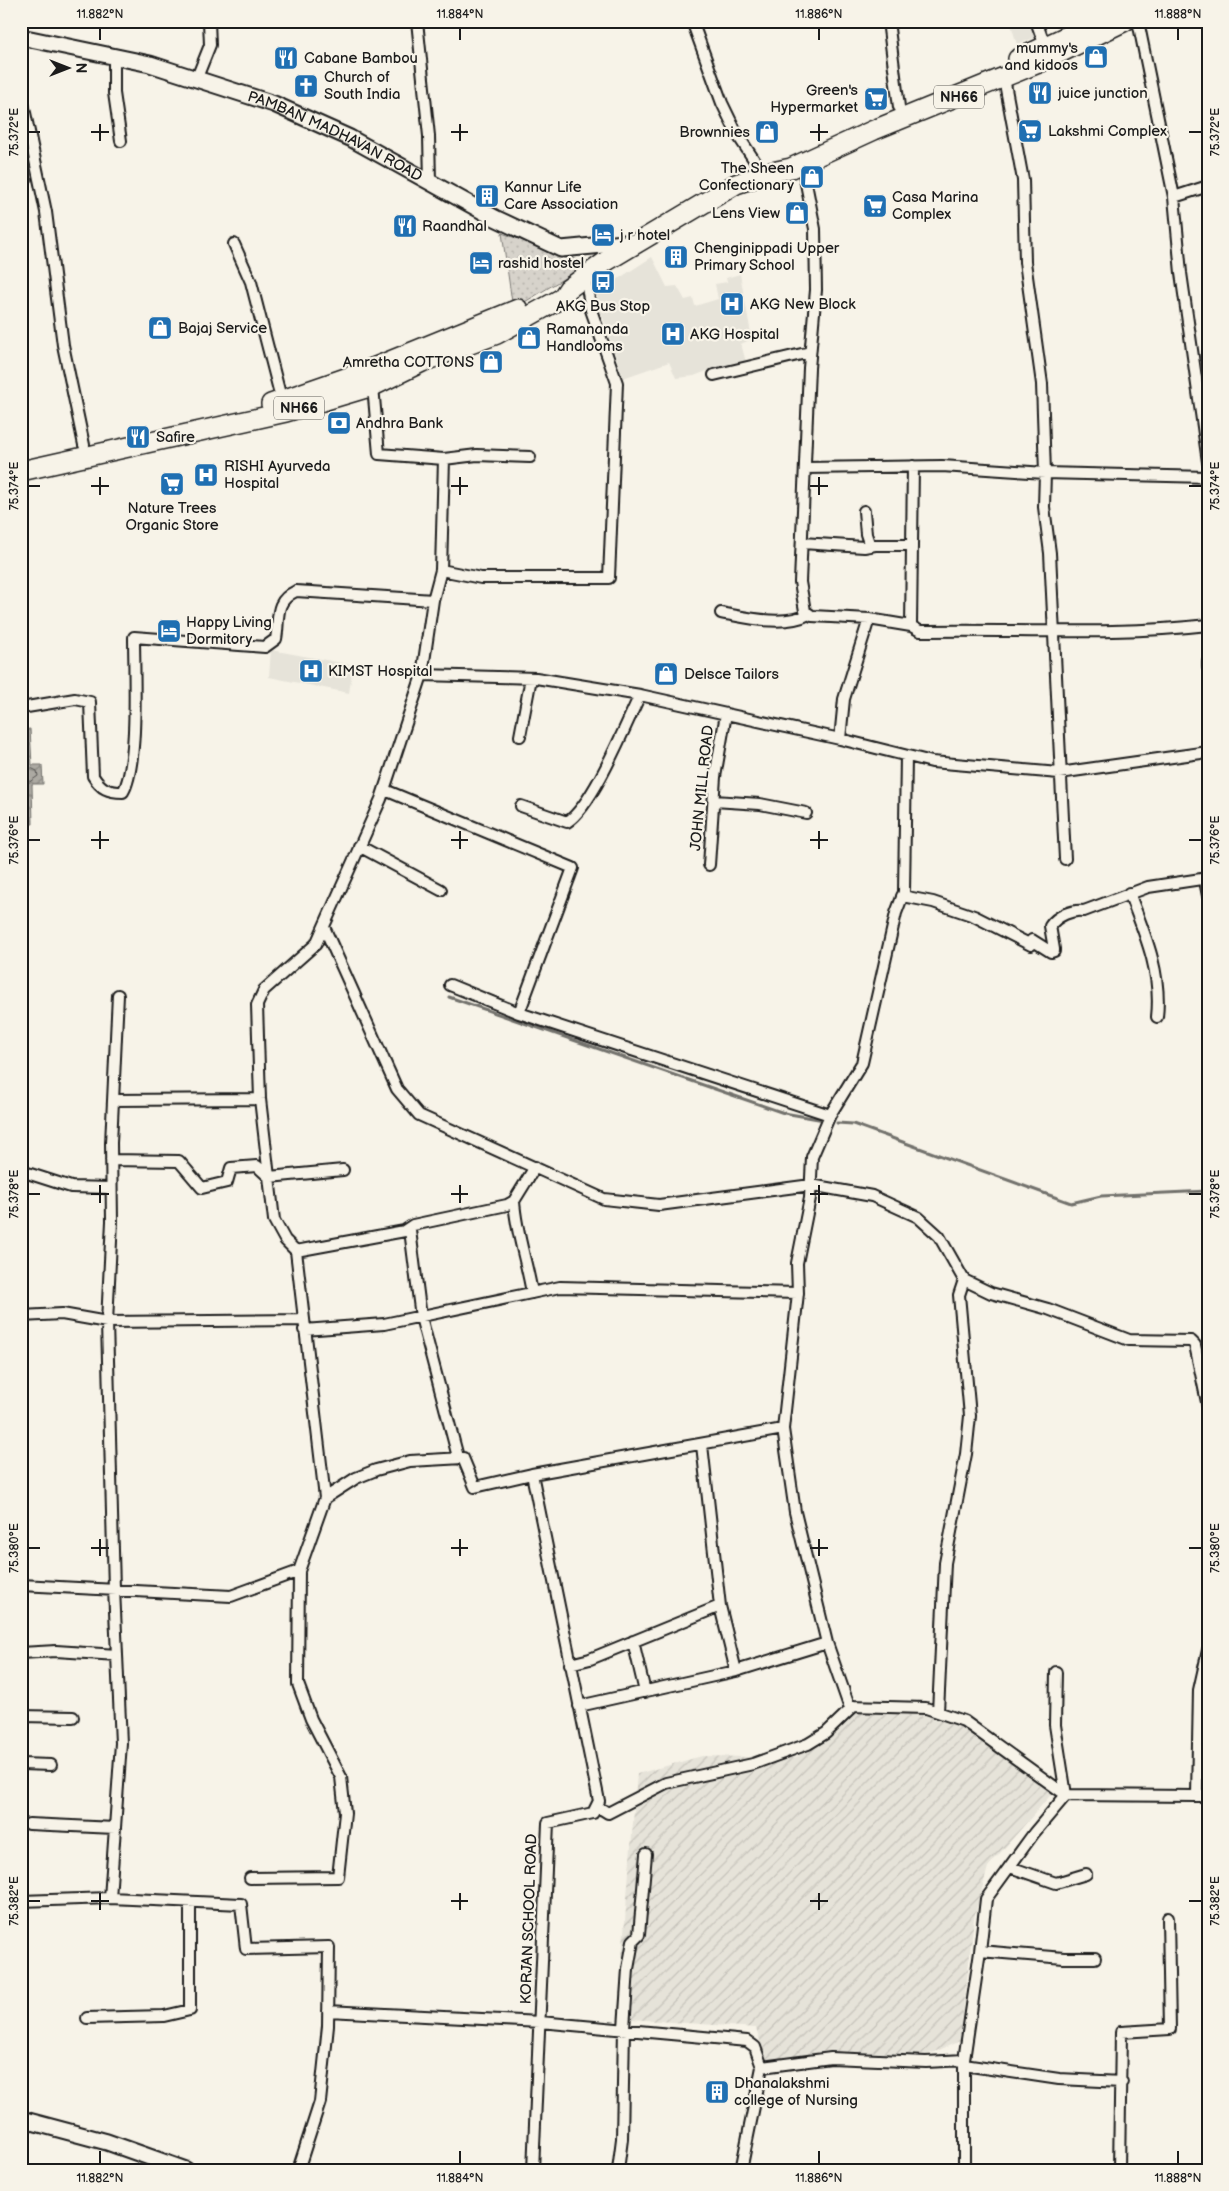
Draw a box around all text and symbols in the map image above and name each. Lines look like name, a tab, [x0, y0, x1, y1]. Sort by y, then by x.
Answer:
text: 11.882°N	[77, 7, 123, 22]
text: 11.884°N	[436, 7, 484, 22]
text: 11.886°N	[795, 7, 843, 22]
text: 11.888°N	[1154, 7, 1202, 22]
place label: mummy's and kidoos	[1004, 39, 1079, 75]
north arrow	[42, 42, 92, 92]
shop icon: mummy's and kidoos	[1083, 44, 1109, 70]
restaurant icon: Cabane Bambou	[273, 45, 299, 71]
place label: Cabane Bambou	[304, 49, 418, 68]
text: N	[72, 63, 89, 73]
place label: Church of South India	[324, 68, 400, 104]
church icon: Church of South India	[293, 73, 319, 99]
restaurant icon: juice junction	[1027, 80, 1053, 106]
place label: Green's Hypermarket	[770, 81, 859, 117]
place label: juice junction	[1057, 84, 1148, 103]
road number: NH66	[934, 85, 984, 108]
supermarket icon: Green's Hypermarket	[863, 86, 889, 112]
street label: PAMBAN MADHAVAN ROAD	[245, 87, 426, 186]
text: 75.372°E	[7, 108, 22, 156]
text: 75.372°E	[1208, 108, 1223, 156]
supermarket icon: Lakshmi Complex	[1017, 118, 1043, 144]
shop icon: Brownnies	[754, 119, 780, 145]
place label: Lakshmi Complex	[1048, 122, 1167, 141]
place label: Brownnies	[679, 123, 751, 142]
place label: The Sheen Confectionary	[699, 159, 794, 195]
shop icon: The Sheen Confectionary	[799, 164, 825, 190]
place label: Kannur Life Care Association	[504, 178, 618, 214]
building icon: Kannur Life Care Association	[474, 183, 500, 209]
place label: Casa Marina Complex	[892, 188, 978, 224]
supermarket icon: Casa Marina Complex	[862, 193, 888, 219]
shop icon: Lens View	[784, 200, 810, 226]
place label: Lens View	[712, 204, 780, 223]
restaurant icon: Raandhal	[392, 213, 418, 239]
place label: Raandhal	[422, 217, 487, 236]
hotel icon: j r hotel	[590, 222, 616, 248]
place label: j r hotel	[619, 226, 670, 245]
place label: Chenginippadi Upper Primary School	[694, 239, 840, 275]
building icon: Chenginippadi Upper Primary School	[663, 244, 689, 270]
hotel icon: rashid hostel	[468, 250, 494, 276]
place label: rashid hostel	[498, 254, 584, 273]
bus stop icon: AKG Bus Stop	[590, 269, 616, 295]
hospital icon: AKG New Block	[719, 291, 745, 317]
place label: AKG New Block	[750, 295, 856, 314]
place label: AKG Bus Stop	[556, 297, 650, 316]
shop icon: Bajaj Service	[147, 315, 173, 341]
place label: Bajaj Service	[178, 319, 267, 338]
place label: Ramananda Handlooms	[546, 320, 629, 356]
hospital icon: AKG Hospital	[660, 321, 686, 347]
shop icon: Ramananda Handlooms	[516, 325, 542, 351]
place label: AKG Hospital	[690, 325, 779, 344]
shop icon: Amretha COTTONS	[478, 349, 504, 375]
place label: Amretha COTTONS	[343, 353, 474, 372]
road number: NH66	[274, 396, 324, 419]
bank icon: Andhra Bank	[326, 410, 352, 436]
place label: Andhra Bank	[356, 414, 443, 433]
restaurant icon: Safire	[125, 424, 151, 450]
place label: Safire	[156, 428, 195, 447]
place label: RISHI Ayurveda Hospital	[224, 457, 331, 493]
text: 75.374°E	[7, 462, 22, 510]
hospital icon: RISHI Ayurveda Hospital	[193, 462, 219, 488]
text: 75.374°E	[1208, 462, 1223, 510]
supermarket icon: Nature Trees Organic Store	[159, 471, 185, 497]
place label: Nature Trees Organic Store	[125, 499, 219, 535]
place label: Happy Living Dormitory	[186, 613, 272, 649]
hotel icon: Happy Living Dormitory	[156, 618, 182, 644]
hospital icon: KIMST Hospital	[298, 658, 324, 684]
shop icon: Delsce Tailors	[653, 661, 679, 687]
place label: KIMST Hospital	[328, 662, 432, 681]
place label: Delsce Tailors	[684, 665, 779, 684]
street label: JOHN MILL ROAD	[686, 724, 718, 852]
text: 75.376°E	[7, 815, 22, 864]
text: 75.376°E	[1208, 815, 1223, 864]
text: 75.378°E	[7, 1170, 22, 1218]
text: 75.378°E	[1208, 1170, 1223, 1218]
text: 75.380°E	[7, 1523, 22, 1573]
text: 75.380°E	[1208, 1523, 1223, 1573]
street label: KORJAN SCHOOL ROAD	[517, 1833, 541, 2005]
text: 75.382°E	[7, 1876, 22, 1926]
text: 75.382°E	[1208, 1876, 1223, 1926]
place label: Dhanalakshmi college of Nursing	[734, 2074, 858, 2110]
building icon: Dhanalakshmi college of Nursing	[704, 2079, 730, 2105]
text: 11.882°N	[77, 2171, 123, 2186]
text: 11.884°N	[436, 2171, 484, 2186]
text: 11.886°N	[795, 2171, 843, 2186]
text: 11.888°N	[1154, 2171, 1202, 2186]

